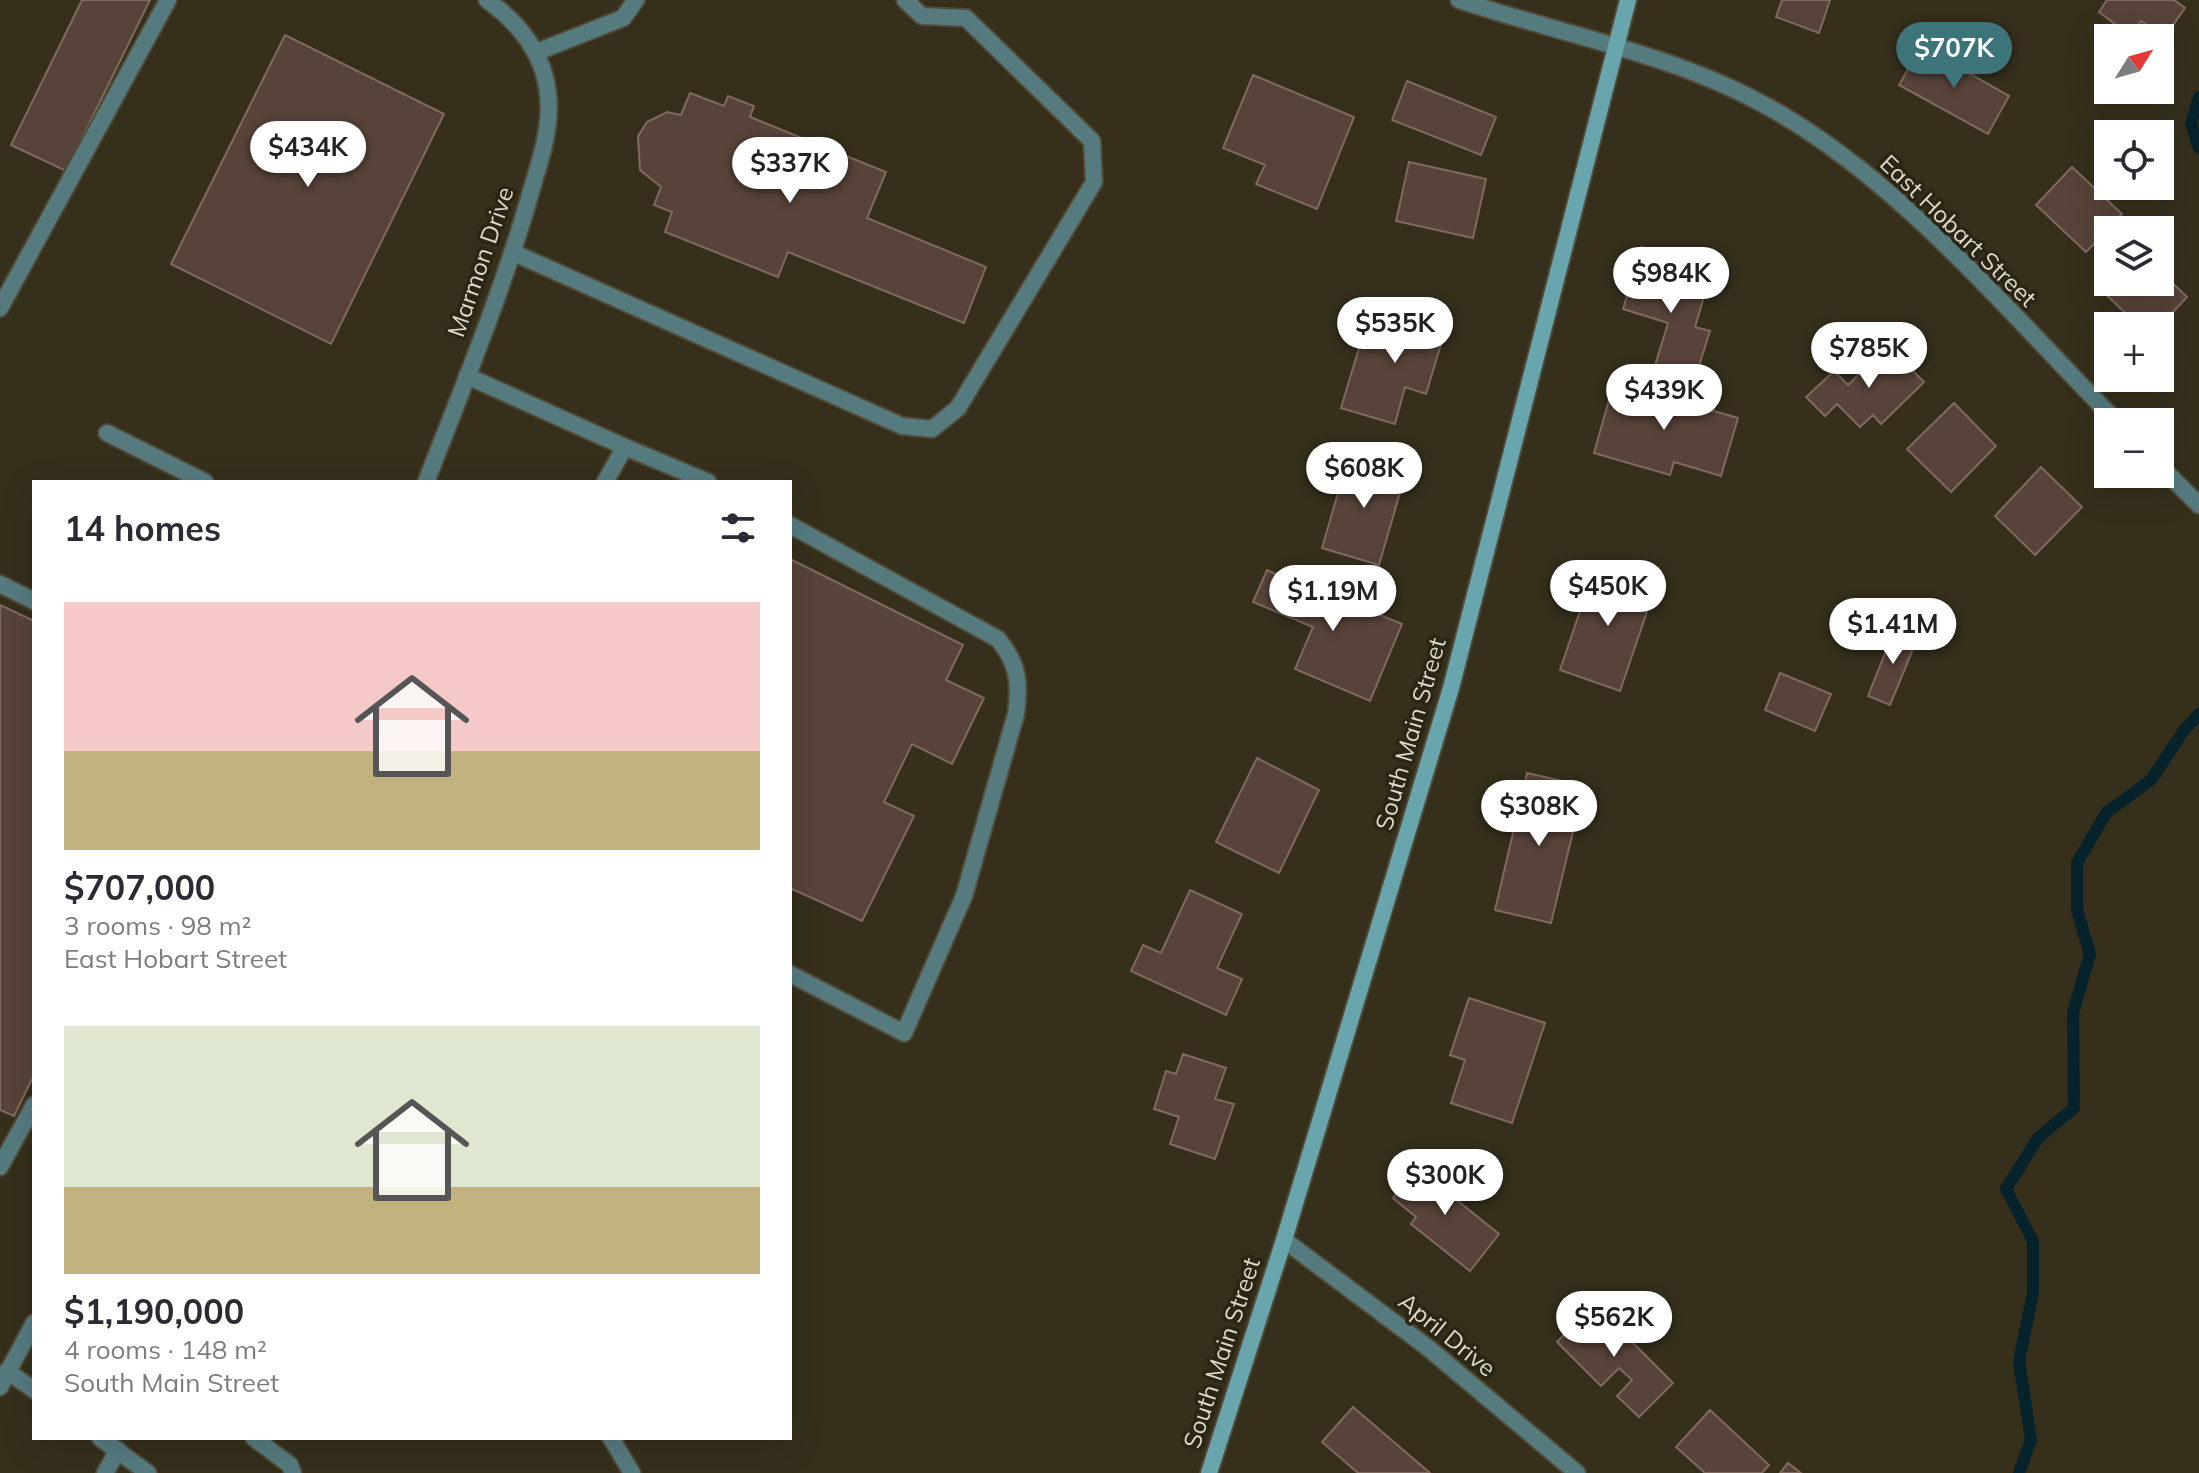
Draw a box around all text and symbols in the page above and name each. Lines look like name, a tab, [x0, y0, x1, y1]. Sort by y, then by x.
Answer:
pin: $707K	[1898, 22, 2010, 90]
north arrow	[2094, 24, 2174, 104]
map controls	[2094, 24, 2174, 488]
text: $707K	[1914, 31, 1994, 64]
button: locate	[2094, 120, 2174, 200]
pin: $434K	[252, 121, 364, 189]
text: $434K	[268, 130, 348, 163]
pin: $337K	[734, 137, 846, 205]
text: $337K	[750, 146, 830, 179]
street label: East Hobart Street	[1874, 148, 2043, 313]
street label: Marmon Drive	[440, 183, 520, 341]
button: layers	[2094, 216, 2174, 296]
pin: $984K	[1615, 247, 1727, 315]
text: $984K	[1631, 256, 1711, 289]
pin: $535K	[1339, 297, 1451, 365]
text: $535K	[1355, 306, 1435, 339]
button: +	[2094, 312, 2174, 392]
pin: $785K	[1813, 322, 1925, 390]
text: $785K	[1829, 331, 1909, 364]
pin: $439K	[1608, 364, 1720, 432]
text: $439K	[1624, 373, 1704, 406]
button: −	[2094, 408, 2174, 488]
pin: $608K	[1308, 442, 1420, 510]
text: $608K	[1324, 451, 1404, 484]
icon: filters	[716, 506, 760, 550]
text: 14 homes	[64, 507, 221, 550]
pin: $450K	[1552, 560, 1664, 628]
pin: $1.19M	[1268, 565, 1398, 633]
text: $450K	[1568, 569, 1648, 602]
text: $1.19M	[1287, 574, 1379, 607]
pin: $1.41M	[1828, 598, 1958, 666]
text: $1.41M	[1847, 607, 1939, 640]
street label: South Main Street	[1368, 634, 1452, 833]
icon: home	[340, 654, 484, 798]
pin: $308K	[1483, 780, 1595, 848]
text: $308K	[1499, 789, 1579, 822]
text: $707,000	[64, 866, 215, 909]
text: 3 rooms · 98 m²	[64, 909, 251, 942]
text: East Hobart Street	[64, 942, 287, 975]
icon: home	[340, 1078, 484, 1222]
pin: $300K	[1389, 1149, 1501, 1217]
text: $300K	[1405, 1158, 1485, 1191]
street label: South Main Street	[1176, 1254, 1266, 1452]
street label: April Drive	[1393, 1286, 1502, 1383]
text: $1,190,000	[64, 1290, 244, 1333]
pin: $562K	[1558, 1291, 1670, 1359]
text: $562K	[1574, 1300, 1654, 1333]
text: 4 rooms · 148 m²	[64, 1333, 267, 1366]
text: South Main Street	[64, 1366, 279, 1399]

